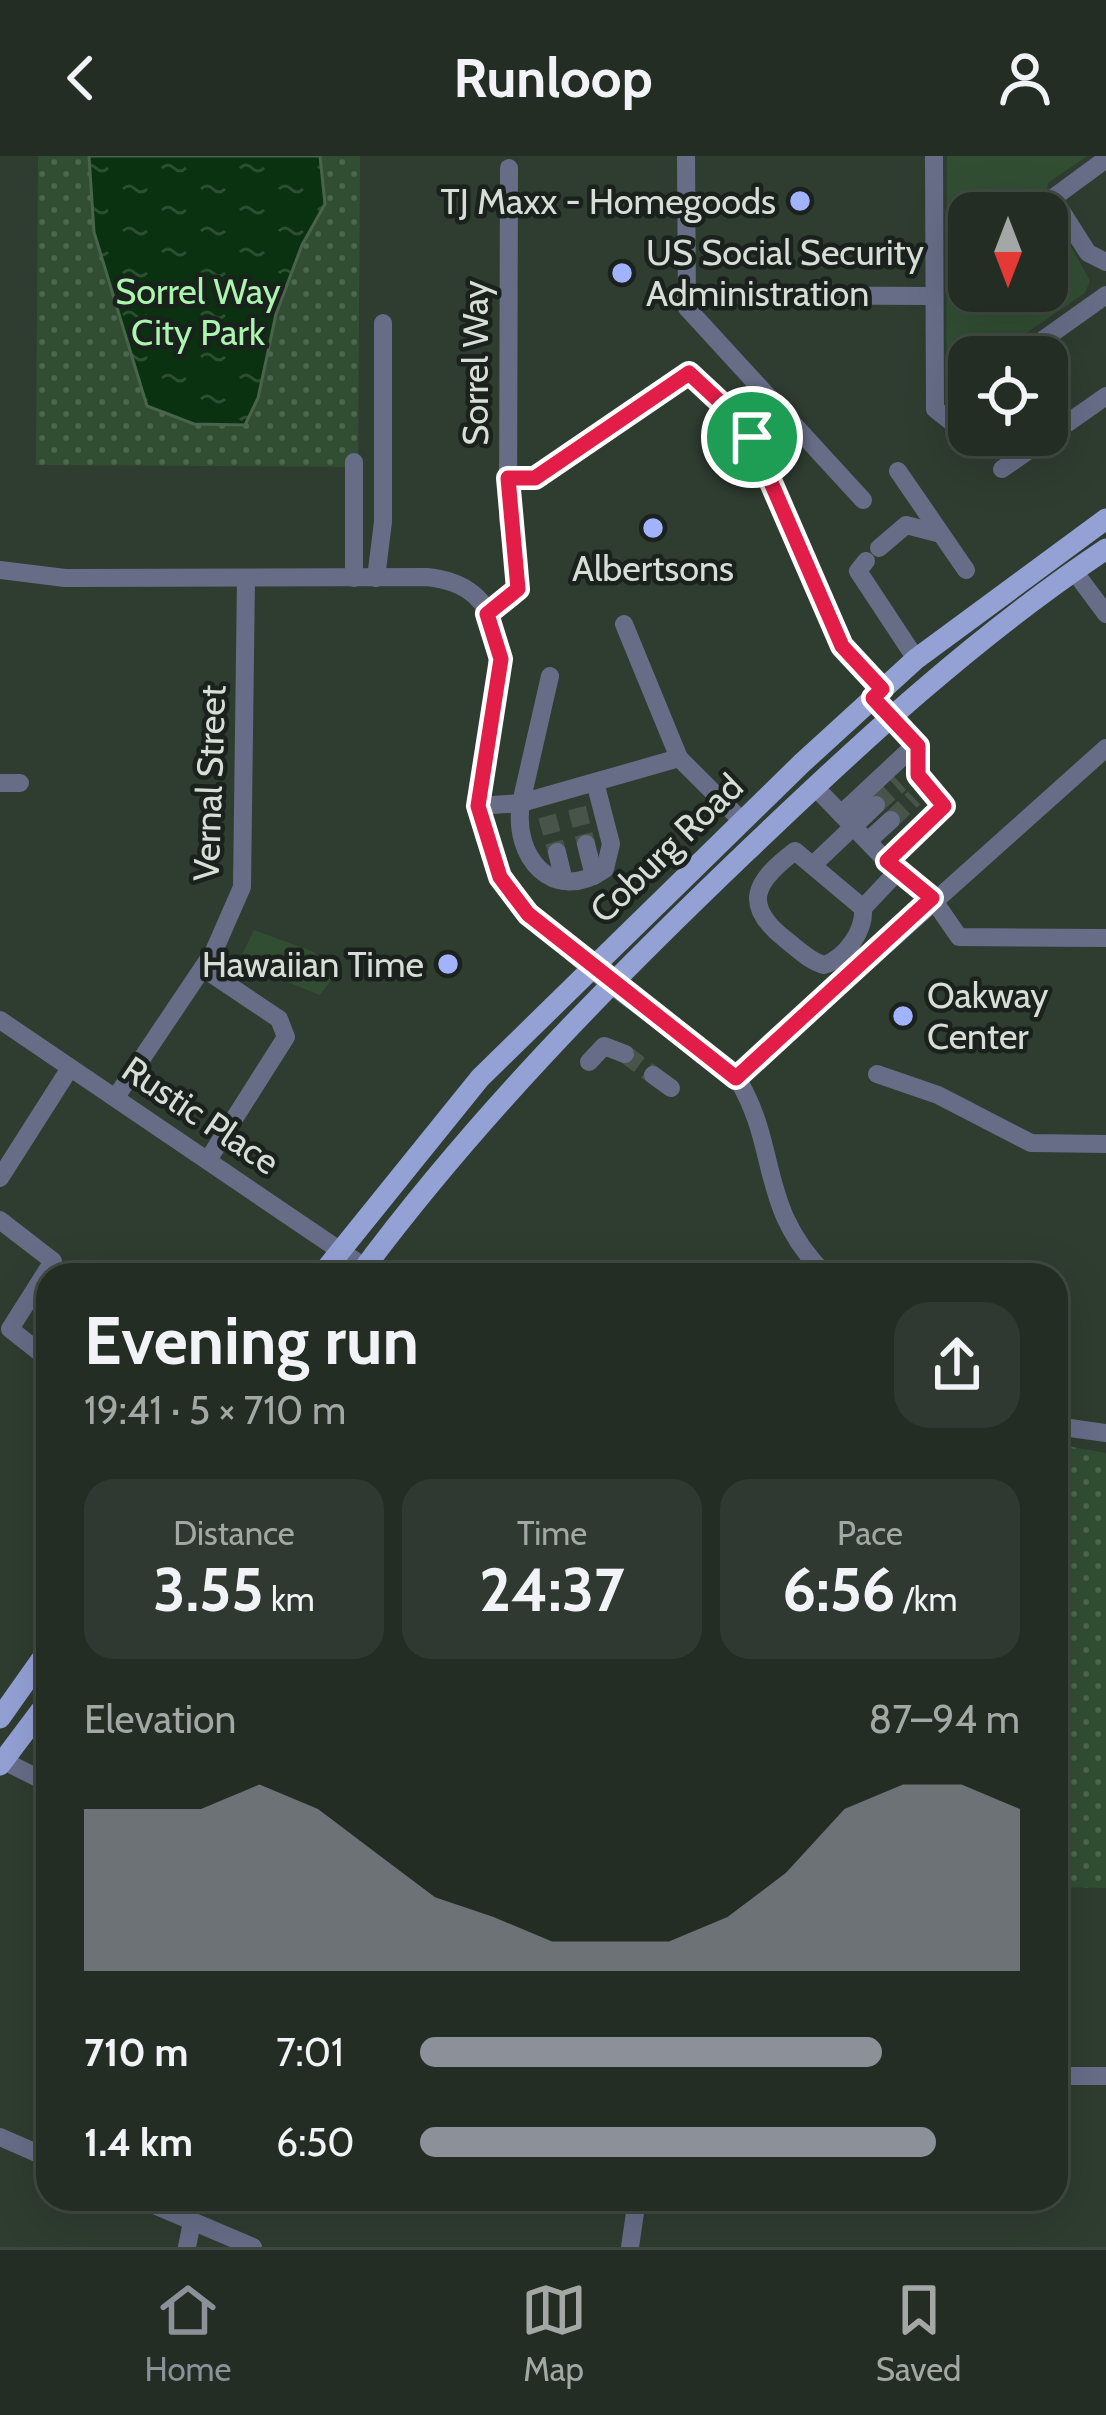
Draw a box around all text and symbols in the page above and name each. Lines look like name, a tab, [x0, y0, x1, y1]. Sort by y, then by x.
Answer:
icon: back	[48, 45, 114, 111]
text: Runloop	[453, 45, 653, 111]
icon: person	[992, 45, 1058, 111]
place label: TJ Maxx - Homegoods	[441, 179, 776, 223]
marker: TJ Maxx - Homegoods	[787, 188, 813, 214]
north arrow	[948, 192, 1068, 312]
map controls	[948, 192, 1068, 456]
place label: US Social Security Administration	[646, 230, 924, 315]
marker: US Social Security Administration	[609, 260, 635, 286]
park label: Sorrel Way City Park	[115, 269, 281, 354]
street label: Sorrel Way	[453, 280, 497, 446]
button: locate	[948, 336, 1068, 456]
pin	[701, 386, 803, 488]
icon: arrive	[719, 404, 785, 470]
marker: Albertsons	[640, 515, 666, 541]
place label: Albertsons	[572, 546, 734, 590]
street label: Vernal Street	[184, 684, 234, 882]
street label: Coburg Road	[580, 764, 752, 932]
place label: Hawaiian Time	[202, 942, 424, 986]
marker: Hawaiian Time	[435, 951, 461, 977]
place label: Oakway Center	[927, 973, 1049, 1058]
marker: Oakway Center	[890, 1003, 916, 1029]
street label: Rustic Place	[114, 1046, 288, 1184]
text: Evening run	[84, 1300, 419, 1381]
button: share	[894, 1302, 1020, 1428]
text: 19:41 · 5 × 710 m	[84, 1386, 346, 1434]
text: Distance	[173, 1513, 295, 1553]
text: Time	[517, 1513, 587, 1553]
text: Pace	[837, 1513, 903, 1553]
text: 3.55	[153, 1553, 263, 1626]
text: 24:37	[479, 1553, 625, 1626]
text: 6:56	[783, 1553, 896, 1626]
text: km	[263, 1579, 315, 1619]
text: /km	[896, 1579, 957, 1619]
text: Elevation	[84, 1695, 236, 1743]
text: 87–94 m	[869, 1695, 1020, 1743]
text: 710 m	[84, 2028, 188, 2076]
text: 7:01	[276, 2028, 344, 2076]
text: 1.4 km	[84, 2118, 193, 2166]
text: 6:50	[276, 2118, 355, 2166]
tab: Home	[145, 2277, 231, 2389]
tab: Map	[521, 2277, 587, 2389]
tab: Saved	[876, 2277, 961, 2389]

